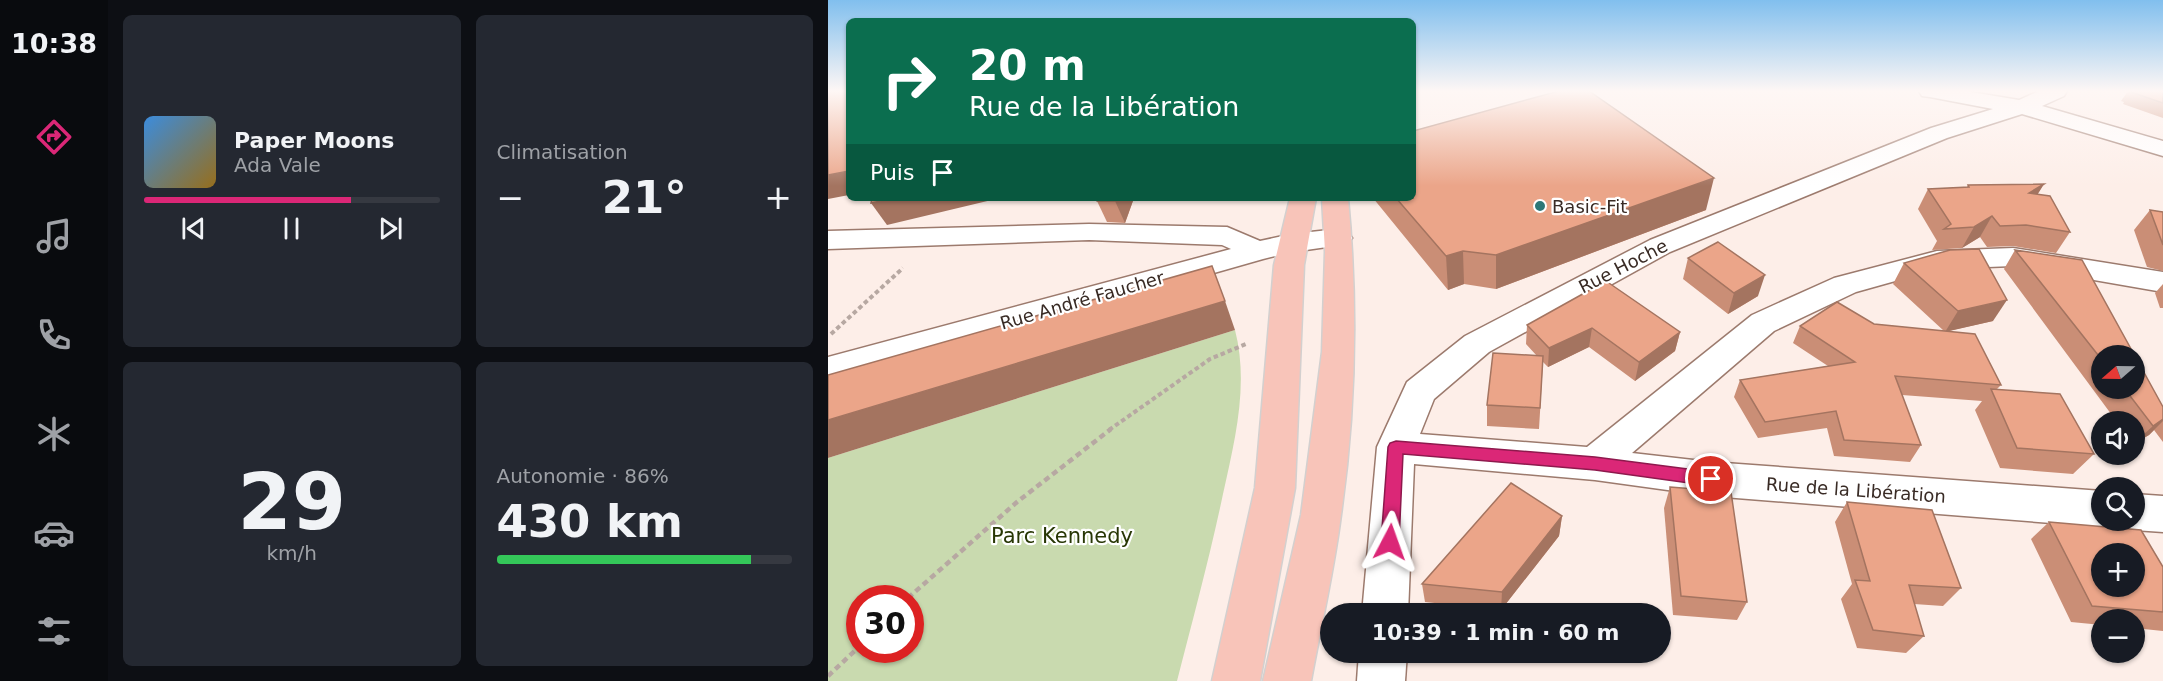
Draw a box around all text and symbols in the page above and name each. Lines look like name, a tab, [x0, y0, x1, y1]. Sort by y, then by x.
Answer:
text: 10:38	[11, 28, 97, 59]
text: 20 m	[969, 41, 1086, 90]
icon: right	[870, 42, 948, 120]
text: Rue de la Libération	[969, 91, 1239, 122]
icon: directions	[33, 116, 75, 158]
text: Paper Moons	[234, 128, 394, 153]
text: Climatisation	[497, 140, 628, 164]
text: Ada Vale	[234, 153, 321, 177]
icon: arrive	[926, 156, 959, 189]
text: Puis	[870, 160, 914, 185]
text: 21°	[602, 171, 687, 224]
text: −	[497, 178, 524, 217]
text: +	[764, 178, 792, 217]
place label: Basic-Fit	[1552, 196, 1627, 217]
marker: Basic-Fit	[1533, 199, 1547, 213]
icon: previous	[177, 212, 210, 245]
icon: pause	[275, 212, 308, 245]
icon: next	[374, 212, 407, 245]
icon: music	[33, 215, 75, 257]
street label: Rue Hoche	[1575, 235, 1671, 297]
street label: Rue André Faucher	[998, 266, 1167, 333]
icon: phone	[33, 314, 75, 356]
north arrow	[2091, 345, 2145, 399]
map controls	[2091, 345, 2145, 663]
button: sound	[2091, 411, 2145, 465]
icon: climate	[33, 413, 75, 455]
pin	[1685, 453, 1736, 504]
text: 29	[237, 457, 346, 547]
icon: arrive	[1694, 462, 1727, 495]
text: Autonomie · 86%	[497, 464, 669, 488]
street label: Rue de la Libération	[1765, 473, 1947, 507]
button: search	[2091, 477, 2145, 531]
text: 430 km	[497, 495, 683, 548]
position arrow	[1358, 510, 1422, 574]
icon: car	[33, 512, 75, 554]
park label: Parc Kennedy	[991, 524, 1133, 548]
text: km/h	[267, 541, 317, 565]
button: +	[2091, 543, 2145, 597]
speed limit sign: 30	[846, 585, 924, 663]
button: −	[2091, 609, 2145, 663]
icon: filters	[33, 610, 75, 652]
text: 10:39 · 1 min · 60 m	[1372, 620, 1619, 645]

